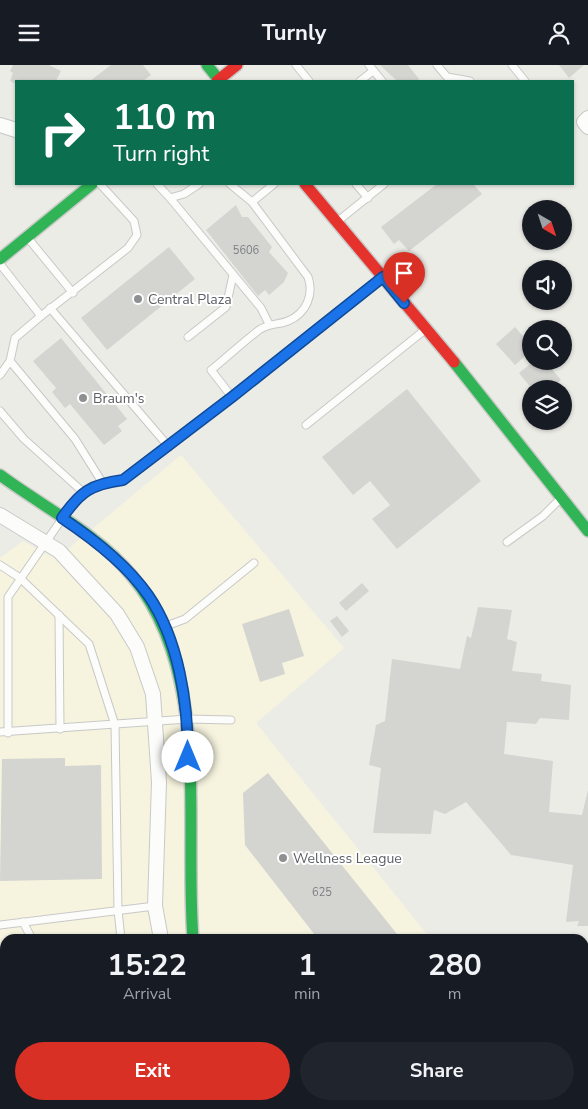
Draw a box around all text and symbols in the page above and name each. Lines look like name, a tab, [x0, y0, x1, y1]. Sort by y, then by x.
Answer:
text: Turnly	[262, 18, 326, 48]
icon: menu	[15, 19, 43, 47]
icon: person	[545, 19, 573, 47]
text: 110 m	[113, 94, 216, 141]
icon: right	[30, 100, 95, 165]
text: Turn right	[113, 139, 209, 169]
north arrow	[522, 200, 572, 250]
map controls	[522, 200, 572, 430]
house number: 5606	[233, 243, 260, 258]
pin	[383, 252, 425, 303]
icon: arrive	[390, 259, 418, 287]
button: sound	[522, 260, 572, 310]
place label: Central Plaza	[148, 290, 232, 309]
marker: Central Plaza	[132, 293, 144, 305]
button: search	[522, 320, 572, 370]
button: layers	[522, 380, 572, 430]
place label: Braum's	[93, 389, 145, 408]
marker: Braum's	[77, 392, 89, 404]
position arrow	[161, 730, 213, 782]
place label: Wellness League	[293, 849, 402, 868]
marker: Wellness League	[277, 852, 289, 864]
house number: 625	[312, 885, 332, 900]
text: 15:22	[107, 945, 187, 986]
text: 1	[298, 945, 316, 986]
text: 280	[428, 945, 482, 986]
text: Arrival	[123, 983, 171, 1005]
text: min	[294, 983, 320, 1005]
text: m	[448, 983, 462, 1005]
button: Exit	[15, 1042, 290, 1100]
button: Share	[300, 1042, 574, 1100]

